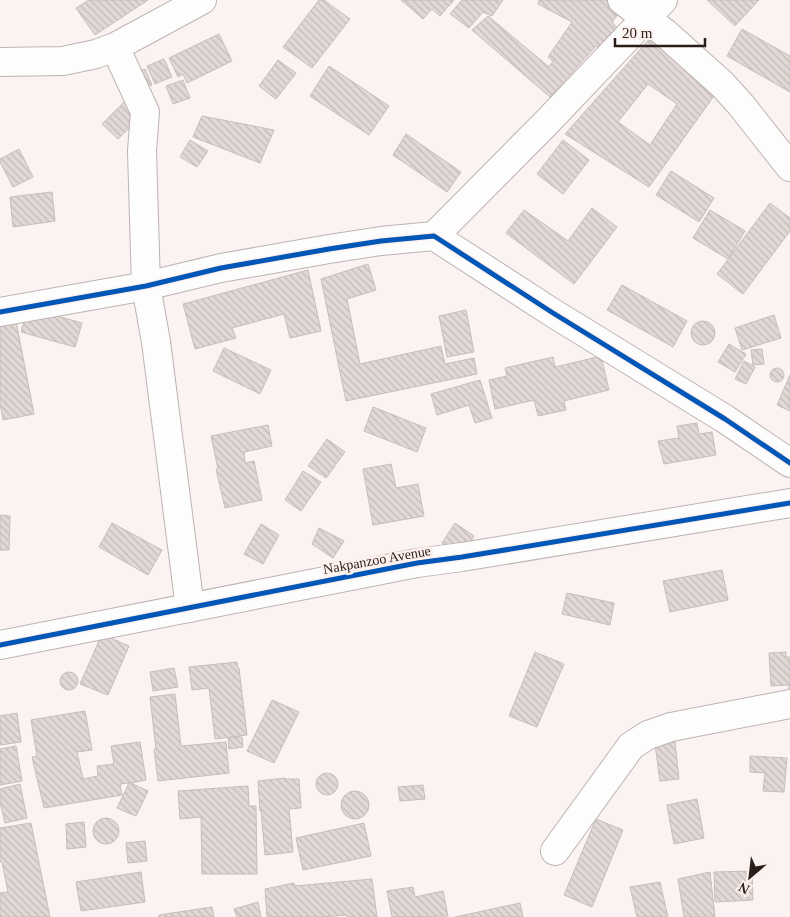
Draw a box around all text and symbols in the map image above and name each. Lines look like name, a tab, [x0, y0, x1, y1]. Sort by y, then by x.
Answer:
scale bar	[615, 15, 705, 47]
text: 20 m	[622, 25, 653, 41]
street label: Nakpanzoo Avenue	[322, 543, 432, 577]
north arrow	[725, 852, 775, 902]
text: N	[736, 879, 752, 897]

